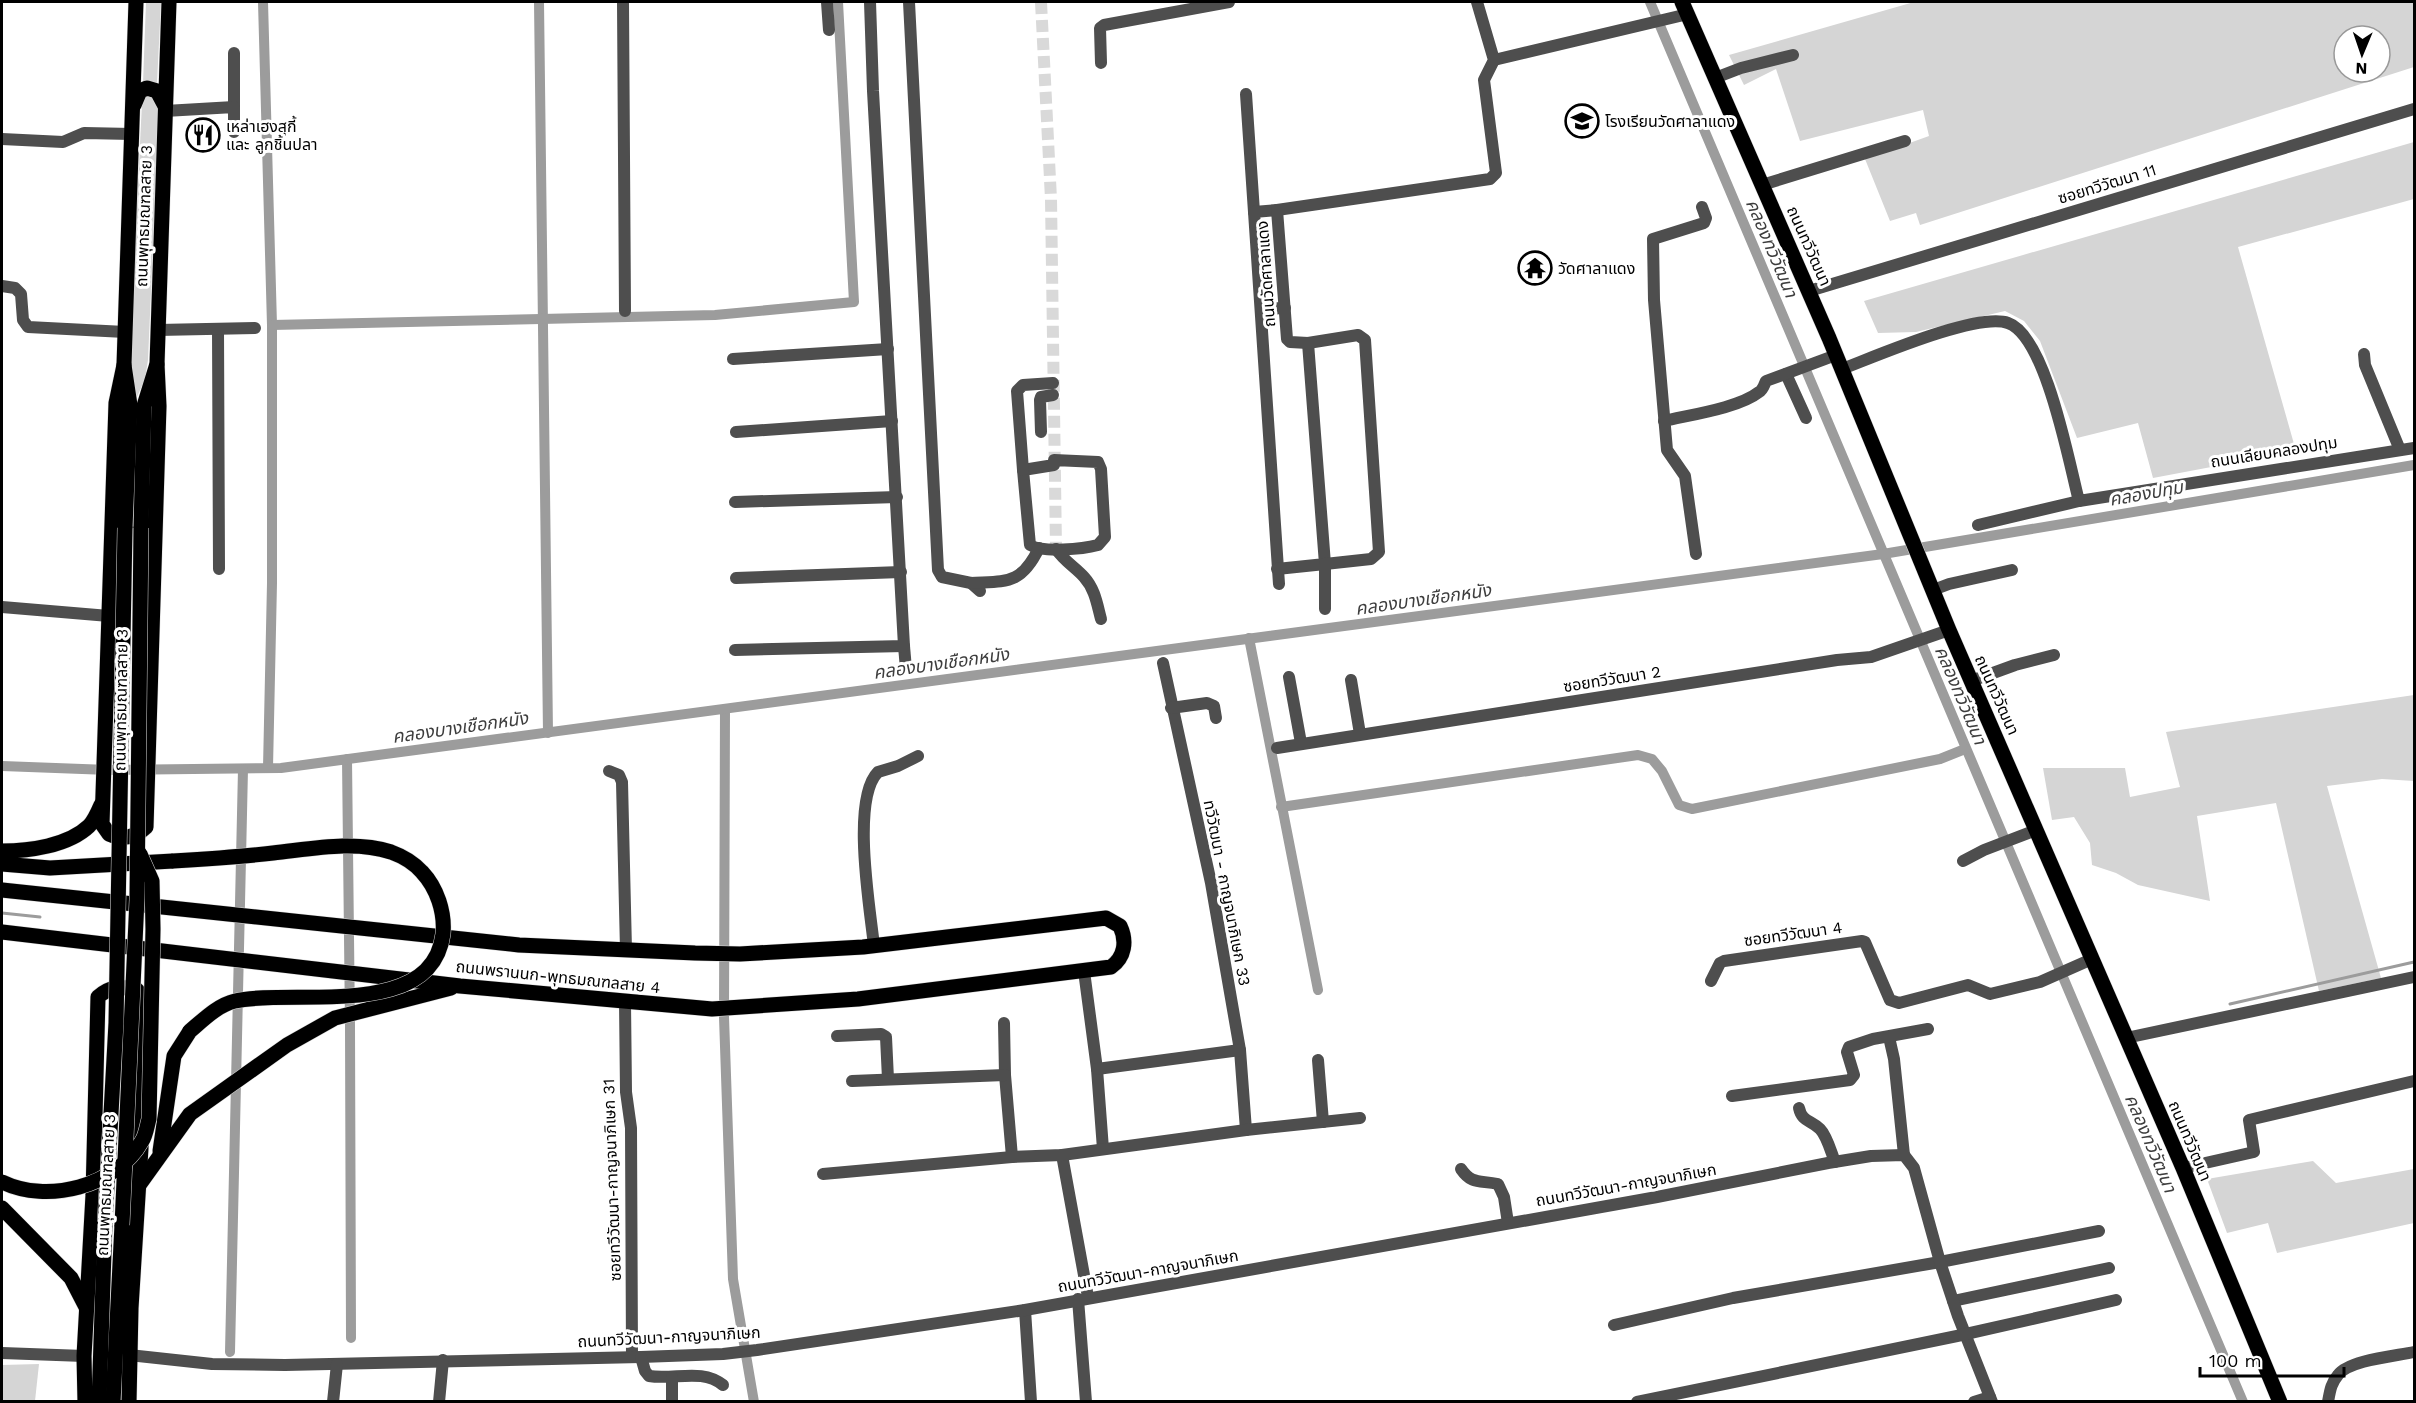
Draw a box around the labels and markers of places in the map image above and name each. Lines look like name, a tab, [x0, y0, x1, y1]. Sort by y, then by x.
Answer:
school or university icon: โรงเรียนวัดศาลาแดง	[1564, 103, 1600, 139]
place label: โรงเรียนวัดศาลาแดง	[1605, 112, 1735, 131]
place label: เหล่าเฮงสุกี้ และ ลูกชิ้นปลา	[226, 115, 318, 154]
restaurant icon: เหล่าเฮงสุกี้ และ ลูกชิ้นปลา	[185, 117, 221, 153]
temple icon: วัดศาลาแดง	[1517, 250, 1553, 286]
place label: วัดศาลาแดง	[1558, 259, 1635, 278]

